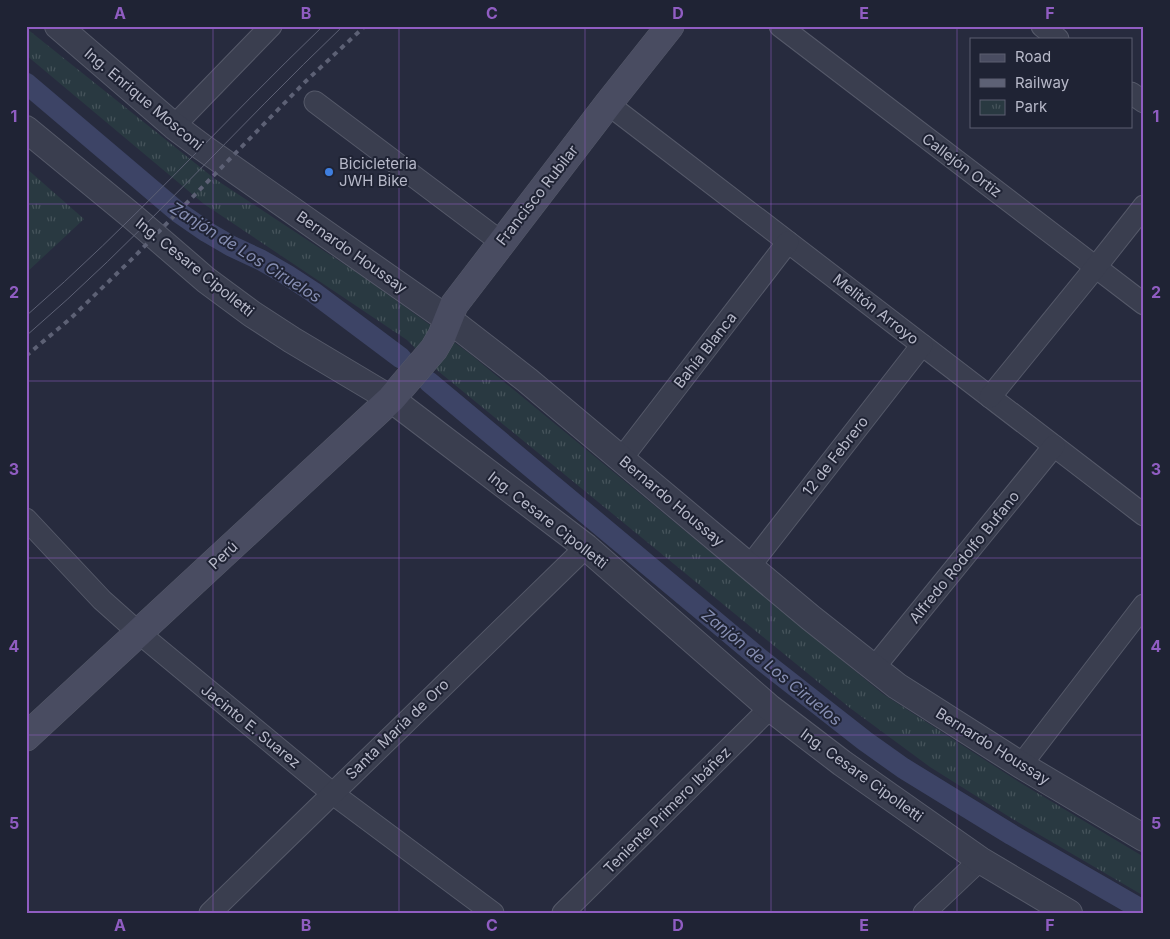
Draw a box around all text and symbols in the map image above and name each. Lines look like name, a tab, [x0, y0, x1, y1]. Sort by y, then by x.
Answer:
text: A	[114, 3, 126, 23]
text: B	[301, 3, 311, 23]
text: C	[486, 3, 498, 23]
text: D	[672, 3, 684, 23]
text: E	[859, 3, 869, 23]
text: F	[1045, 3, 1055, 23]
legend	[970, 38, 1132, 128]
street label: Ing. Enrique Mosconi	[81, 44, 207, 154]
text: Road	[1015, 47, 1051, 66]
text: Railway	[1015, 73, 1070, 92]
text: Park	[1015, 97, 1048, 116]
text: 1	[11, 106, 17, 126]
text: 1	[1153, 106, 1159, 126]
street label: Callejón Ortiz	[918, 129, 1006, 201]
street label: Francisco Rubilar	[492, 141, 582, 249]
place label: Bicicleteria JWH Bike	[339, 154, 417, 190]
marker: Bicicleteria JWH Bike	[323, 166, 335, 178]
water label: Zanjón de Los Ciruelos	[167, 197, 325, 307]
street label: Bernardo Houssay	[293, 207, 412, 298]
street label: Ing. Cesare Cipolletti	[132, 213, 258, 321]
street label: Melitón Arroyo	[829, 270, 923, 348]
text: 2	[9, 282, 19, 302]
text: 2	[1151, 282, 1161, 302]
street label: Bahía Blanca	[669, 308, 741, 392]
street label: 12 de Febrero	[798, 412, 872, 500]
street label: Bernardo Houssay	[616, 452, 729, 551]
text: 3	[9, 459, 19, 479]
text: 3	[1151, 459, 1161, 479]
street label: Ing. Cesare Cipolletti	[484, 467, 612, 573]
street label: Alfredo Rodolfo Bufano	[905, 487, 1023, 627]
street label: Perú	[205, 537, 241, 573]
water label: Zanjón de Los Ciruelos	[698, 604, 846, 730]
text: 4	[9, 636, 20, 656]
text: 4	[1151, 636, 1162, 656]
street label: Santa María de Oro	[341, 675, 453, 783]
street label: Jacinto E. Suarez	[197, 680, 305, 772]
street label: Bernardo Houssay	[932, 703, 1054, 789]
street label: Ing. Cesare Cipolletti	[797, 724, 927, 826]
street label: Teniente Primero Ibáñez	[599, 742, 735, 878]
text: 5	[9, 813, 19, 833]
text: 5	[1151, 813, 1161, 833]
text: A	[114, 915, 126, 935]
text: B	[301, 915, 311, 935]
text: C	[486, 915, 498, 935]
text: D	[672, 915, 684, 935]
text: E	[859, 915, 869, 935]
text: F	[1045, 915, 1055, 935]

